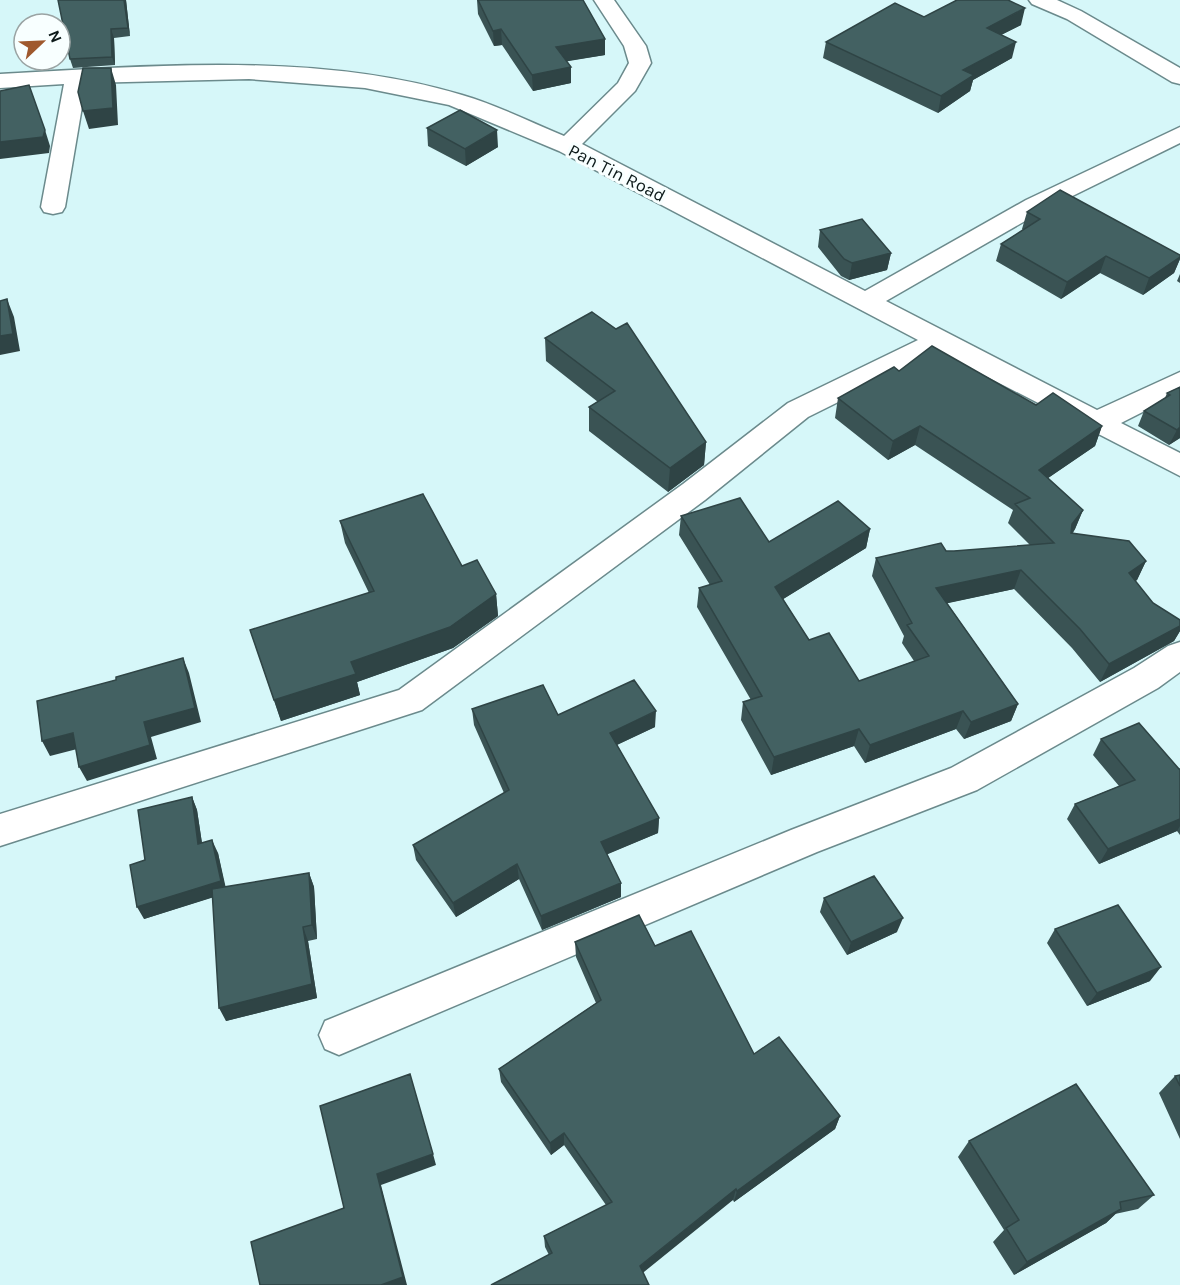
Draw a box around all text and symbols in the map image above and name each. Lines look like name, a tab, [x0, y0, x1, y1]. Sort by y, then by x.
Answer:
north arrow	[12, 12, 72, 72]
text: N	[44, 27, 66, 45]
street label: Pan Tin Road	[565, 139, 669, 207]

